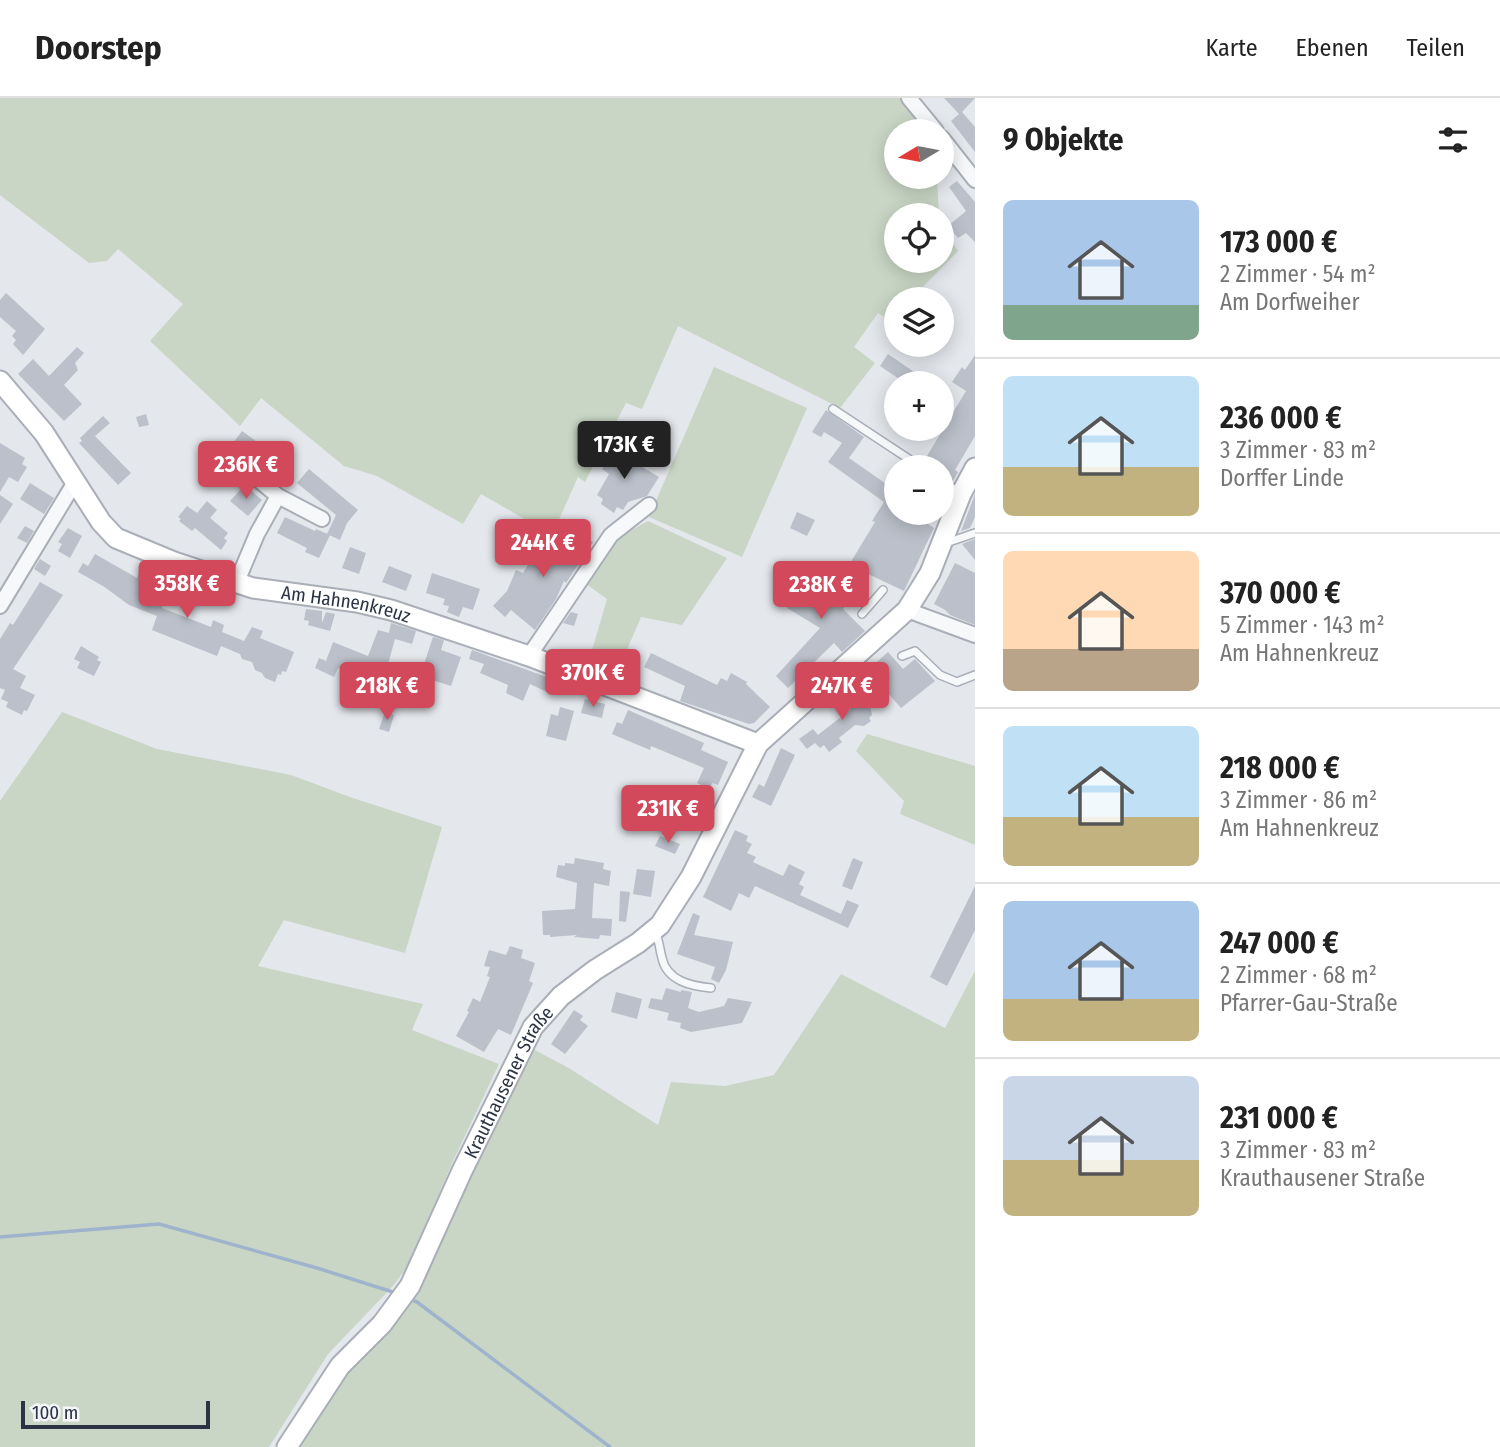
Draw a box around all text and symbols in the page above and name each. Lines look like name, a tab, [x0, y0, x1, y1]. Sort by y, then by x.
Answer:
text: Doorstep	[35, 28, 162, 68]
text: Karte	[1206, 34, 1258, 62]
text: Ebenen	[1296, 34, 1369, 62]
text: Teilen	[1407, 34, 1465, 62]
north arrow	[884, 119, 954, 189]
map controls	[884, 119, 954, 525]
icon: filters	[1434, 121, 1472, 159]
text: 9 Objekte	[1003, 122, 1123, 158]
button: locate	[884, 203, 954, 273]
text: 173 000 €	[1220, 224, 1337, 260]
icon: home	[1059, 228, 1143, 312]
text: 2 Zimmer · 54 m²	[1220, 260, 1376, 288]
button: layers	[884, 287, 954, 357]
text: Am Dorfweiher	[1220, 288, 1359, 316]
button: +	[884, 371, 954, 441]
text: 236 000 €	[1220, 400, 1341, 436]
icon: home	[1059, 404, 1143, 488]
pin: 173K €	[567, 422, 681, 481]
text: 173K €	[594, 430, 654, 458]
text: 3 Zimmer · 83 m²	[1220, 436, 1376, 464]
pin: 236K €	[189, 442, 303, 501]
text: 236K €	[214, 450, 278, 478]
button: −	[884, 455, 954, 525]
text: Dorffer Linde	[1220, 464, 1344, 492]
pin: 244K €	[486, 519, 600, 579]
text: 244K €	[511, 528, 575, 556]
pin: 358K €	[130, 560, 244, 620]
pin: 238K €	[764, 561, 878, 621]
text: 358K €	[155, 569, 219, 597]
text: 238K €	[789, 570, 853, 598]
text: 370 000 €	[1220, 575, 1341, 611]
icon: home	[1059, 579, 1143, 663]
street label: Am Hahnenkreuz	[280, 581, 414, 628]
text: 5 Zimmer · 143 m²	[1220, 611, 1385, 639]
text: Am Hahnenkreuz	[1220, 639, 1379, 667]
pin: 370K €	[536, 650, 650, 709]
text: 370K €	[561, 658, 625, 686]
pin: 218K €	[330, 662, 444, 722]
pin: 247K €	[785, 662, 899, 722]
text: 218K €	[356, 671, 418, 699]
text: 247K €	[811, 671, 873, 699]
text: 218 000 €	[1220, 750, 1340, 786]
icon: home	[1059, 754, 1143, 838]
pin: 231K €	[611, 786, 725, 845]
text: 3 Zimmer · 86 m²	[1220, 786, 1377, 814]
text: 231K €	[637, 794, 699, 822]
text: Am Hahnenkreuz	[1220, 814, 1379, 842]
text: 247 000 €	[1220, 925, 1339, 961]
icon: home	[1059, 929, 1143, 1013]
text: 2 Zimmer · 68 m²	[1220, 961, 1377, 989]
text: Pfarrer-Gau-Straße	[1220, 989, 1398, 1017]
street label: Krauthausener Straße	[459, 1001, 558, 1162]
text: 231 000 €	[1220, 1100, 1338, 1136]
icon: home	[1059, 1104, 1143, 1188]
text: 3 Zimmer · 83 m²	[1220, 1136, 1376, 1164]
text: Krauthausener Straße	[1220, 1164, 1425, 1192]
scale bar	[21, 1398, 210, 1430]
text: 100 m	[32, 1401, 78, 1424]

